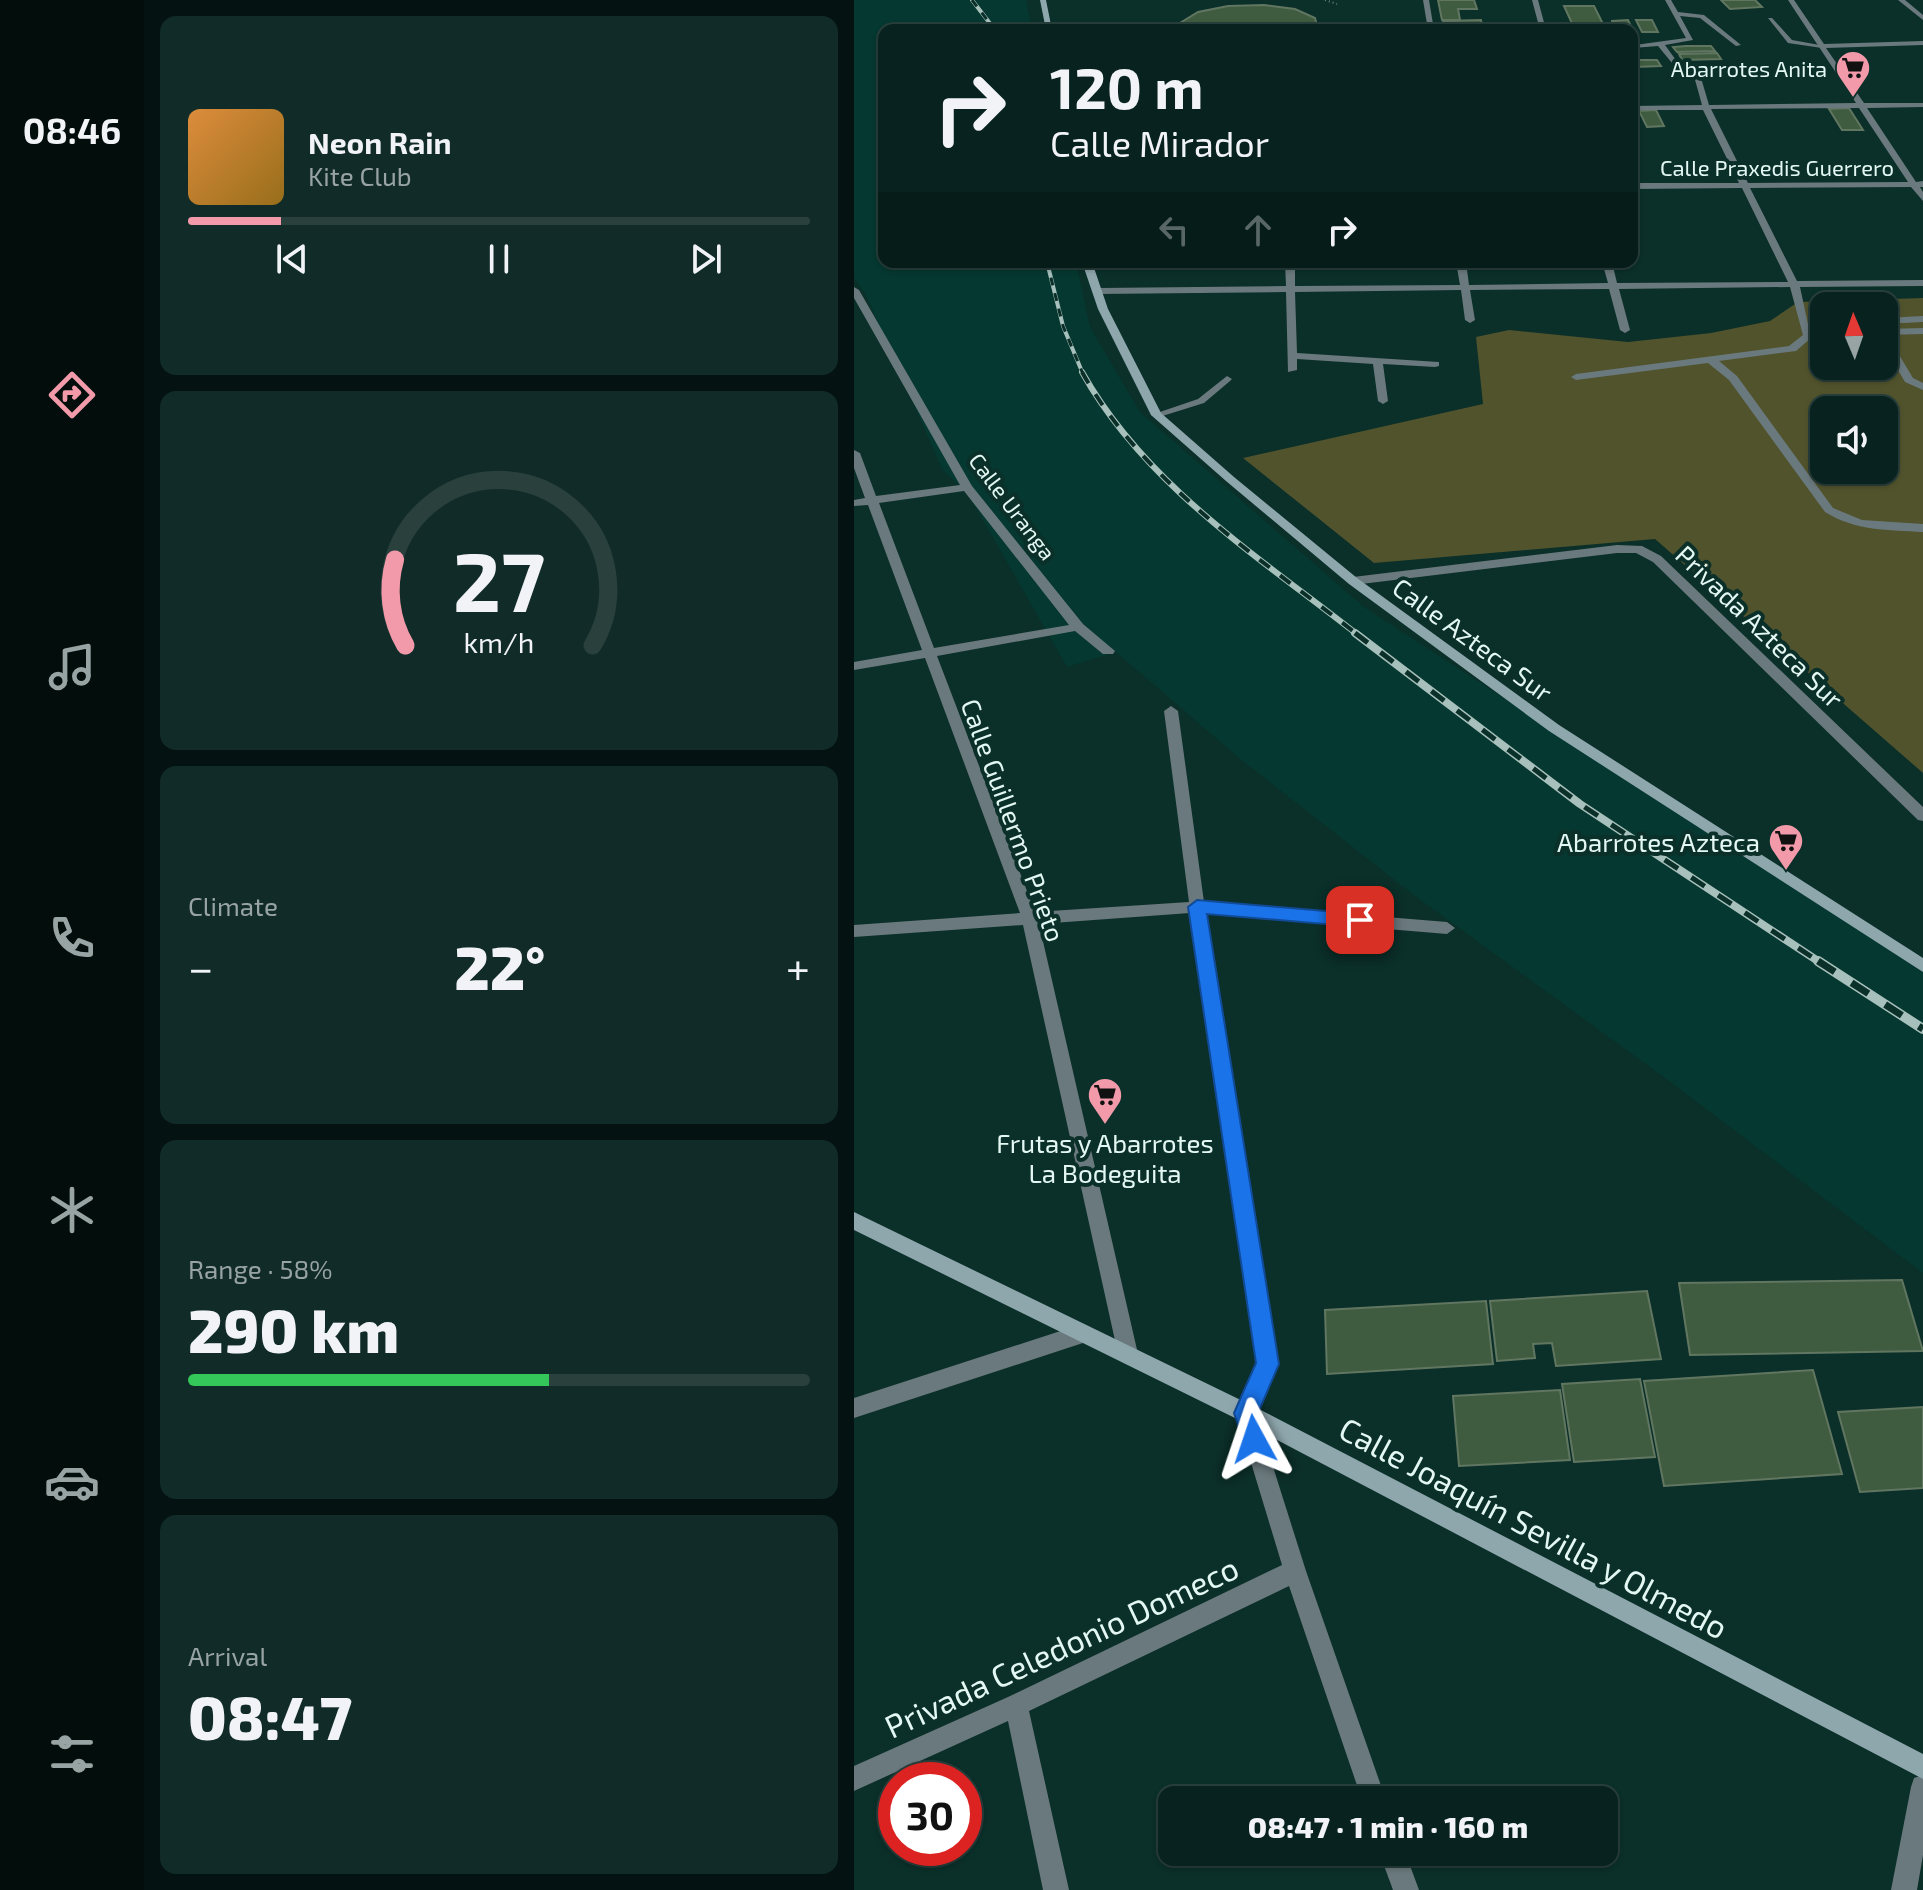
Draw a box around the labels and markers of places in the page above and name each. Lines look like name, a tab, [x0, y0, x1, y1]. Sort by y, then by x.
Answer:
supermarket icon: Abarrotes Anita	[1834, 49, 1872, 99]
place label: Abarrotes Anita	[1671, 55, 1827, 81]
supermarket icon: Abarrotes Azteca	[1767, 822, 1805, 872]
place label: Abarrotes Azteca	[1557, 826, 1760, 857]
pin	[1326, 886, 1394, 954]
supermarket icon: Frutas y Abarrotes La Bodeguita	[1086, 1076, 1124, 1126]
place label: Frutas y Abarrotes La Bodeguita	[996, 1127, 1214, 1188]

